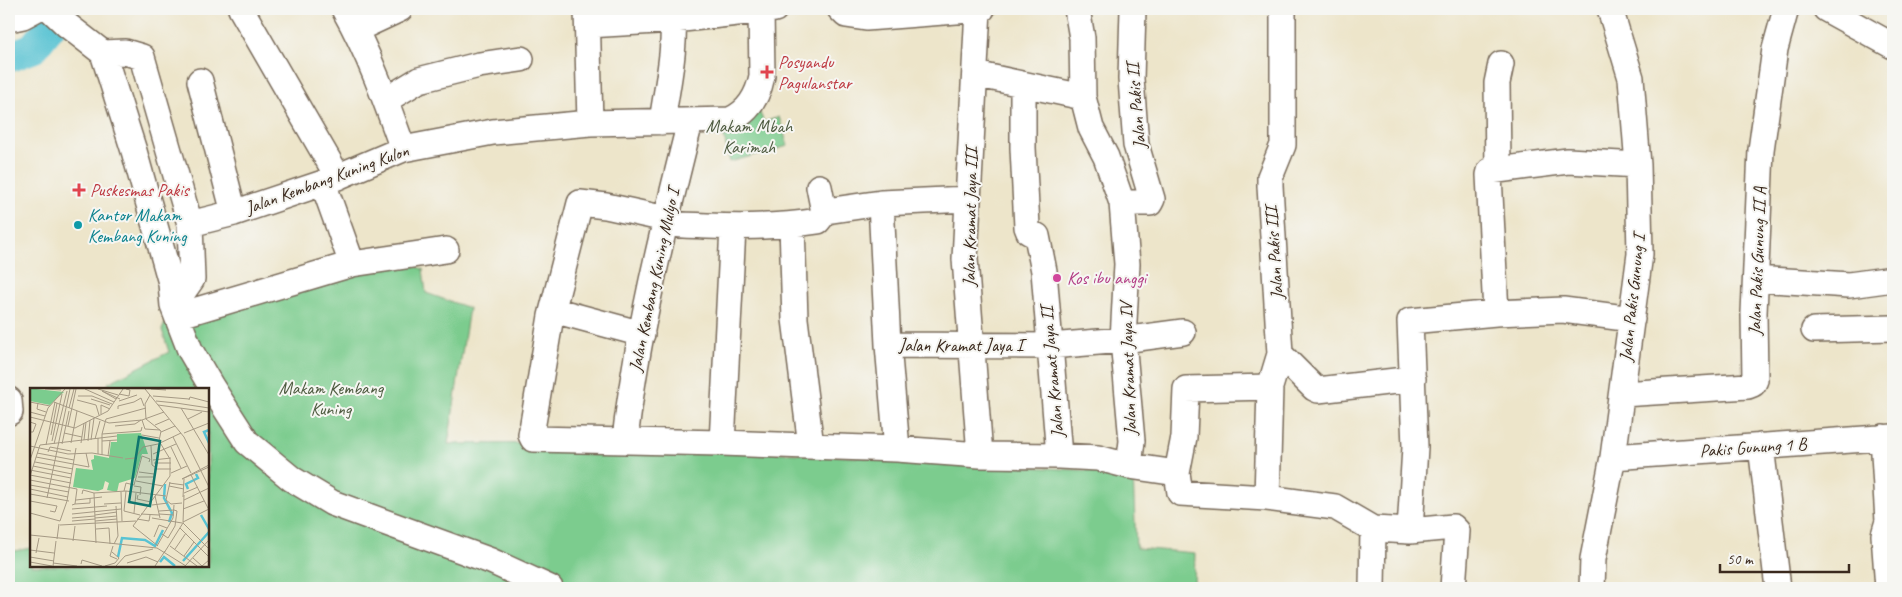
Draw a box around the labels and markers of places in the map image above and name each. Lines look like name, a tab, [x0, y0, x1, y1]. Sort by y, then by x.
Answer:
place label: Posyandu Pagulanstar	[778, 51, 853, 94]
marker: Posyandu Pagulanstar	[760, 65, 774, 79]
place label: Puskesmas Pakis	[90, 179, 191, 201]
marker: Puskesmas Pakis	[72, 183, 86, 197]
place label: Kantor Makam Kembang Kuning	[88, 204, 188, 247]
marker: Kantor Makam Kembang Kuning	[72, 219, 84, 231]
place label: Kos ibu anggi	[1067, 267, 1149, 289]
marker: Kos ibu anggi	[1051, 272, 1063, 284]

